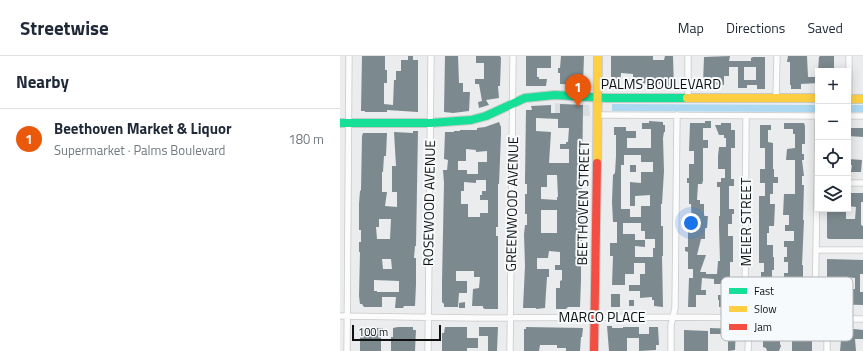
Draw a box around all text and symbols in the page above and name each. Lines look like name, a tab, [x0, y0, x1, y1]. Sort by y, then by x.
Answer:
text: Streetwise	[20, 13, 109, 42]
text: Map	[678, 17, 704, 38]
text: Directions	[726, 17, 785, 38]
text: Saved	[807, 17, 843, 38]
map controls	[815, 68, 851, 212]
button: +	[815, 68, 851, 104]
text: Nearby	[16, 69, 69, 95]
street label: PALMS BOULEVARD	[601, 73, 721, 94]
pin: 1	[565, 74, 591, 107]
button: −	[815, 104, 851, 140]
text: Beethoven Market & Liquor	[54, 117, 232, 140]
text: 1	[25, 129, 33, 149]
text: 180 m	[288, 129, 324, 149]
street label: GREENWOOD AVENUE	[500, 136, 523, 272]
street label: ROSEWOOD AVENUE	[417, 139, 440, 266]
text: Supermarket · Palms Boulevard	[54, 140, 225, 160]
street label: BEETHOVEN STREET	[571, 140, 594, 266]
button: locate	[815, 140, 851, 176]
button: layers	[815, 176, 851, 212]
street label: MEIER STREET	[735, 177, 756, 266]
your location	[681, 213, 701, 233]
legend	[721, 277, 853, 341]
text: Fast	[754, 283, 774, 299]
text: Slow	[754, 301, 777, 317]
street label: MARCO PLACE	[558, 306, 646, 327]
text: Jam	[754, 319, 772, 335]
scale bar	[352, 323, 441, 342]
text: 100 m	[358, 324, 388, 340]

